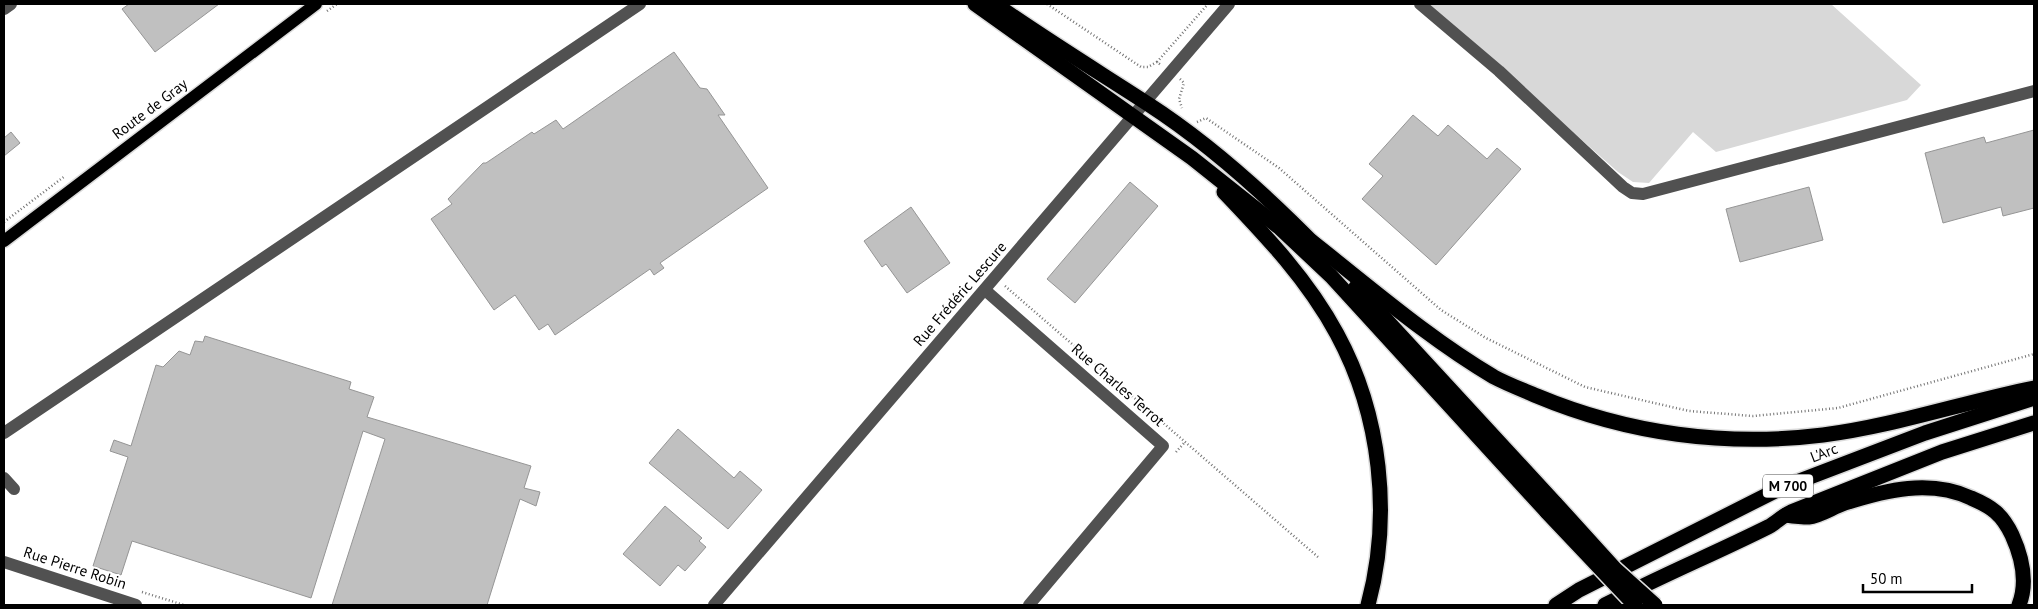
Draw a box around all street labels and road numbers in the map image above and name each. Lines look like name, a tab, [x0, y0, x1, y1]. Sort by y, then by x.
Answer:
street label: Route de Gray	[108, 74, 191, 143]
street label: Rue Frédéric Lescure	[909, 237, 1010, 350]
street label: Rue Charles Terrot	[1068, 339, 1169, 430]
street label: L'Arc	[1807, 439, 1840, 466]
road number: M 700	[1763, 474, 1813, 498]
street label: Rue Pierre Robin	[21, 542, 129, 593]

